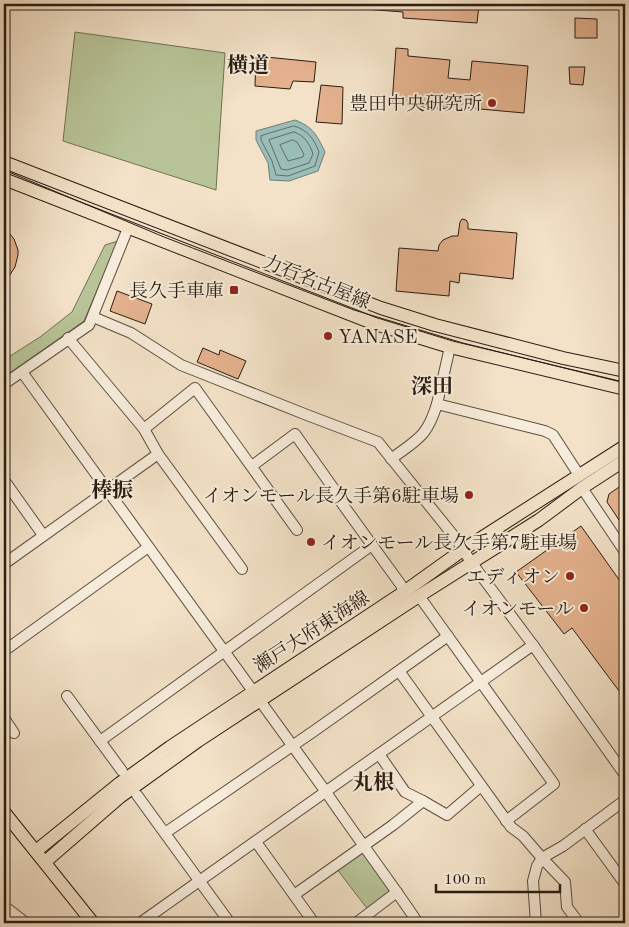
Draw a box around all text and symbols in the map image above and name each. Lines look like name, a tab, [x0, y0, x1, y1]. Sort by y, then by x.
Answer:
district label: 横道	[227, 53, 269, 77]
place label: 豊田中央研究所	[349, 93, 482, 115]
marker: 豊田中央研究所	[486, 97, 498, 109]
street label: 力石名古屋線	[260, 251, 373, 313]
place label: 長久手車庫	[129, 280, 224, 302]
marker: 長久手車庫	[228, 284, 240, 296]
place label: YANASE	[338, 329, 418, 348]
marker: YANASE	[322, 330, 334, 342]
district label: 深田	[411, 375, 453, 398]
district label: 棒振	[91, 478, 133, 502]
place label: イオンモール長久手第6駐車場	[203, 485, 459, 507]
marker: イオンモール長久手第6駐車場	[463, 489, 475, 501]
place label: イオンモール長久手第7駐車場	[321, 532, 577, 554]
marker: イオンモール長久手第7駐車場	[305, 536, 317, 548]
place label: エディオン	[467, 567, 560, 588]
marker: エディオン	[564, 570, 576, 582]
street label: 瀬戸大府東海線	[250, 586, 373, 677]
place label: イオンモール	[462, 600, 574, 620]
marker: イオンモール	[578, 602, 590, 614]
district label: 丸根	[352, 771, 394, 794]
scale bar	[436, 862, 560, 894]
text: 100 m	[444, 873, 486, 888]

